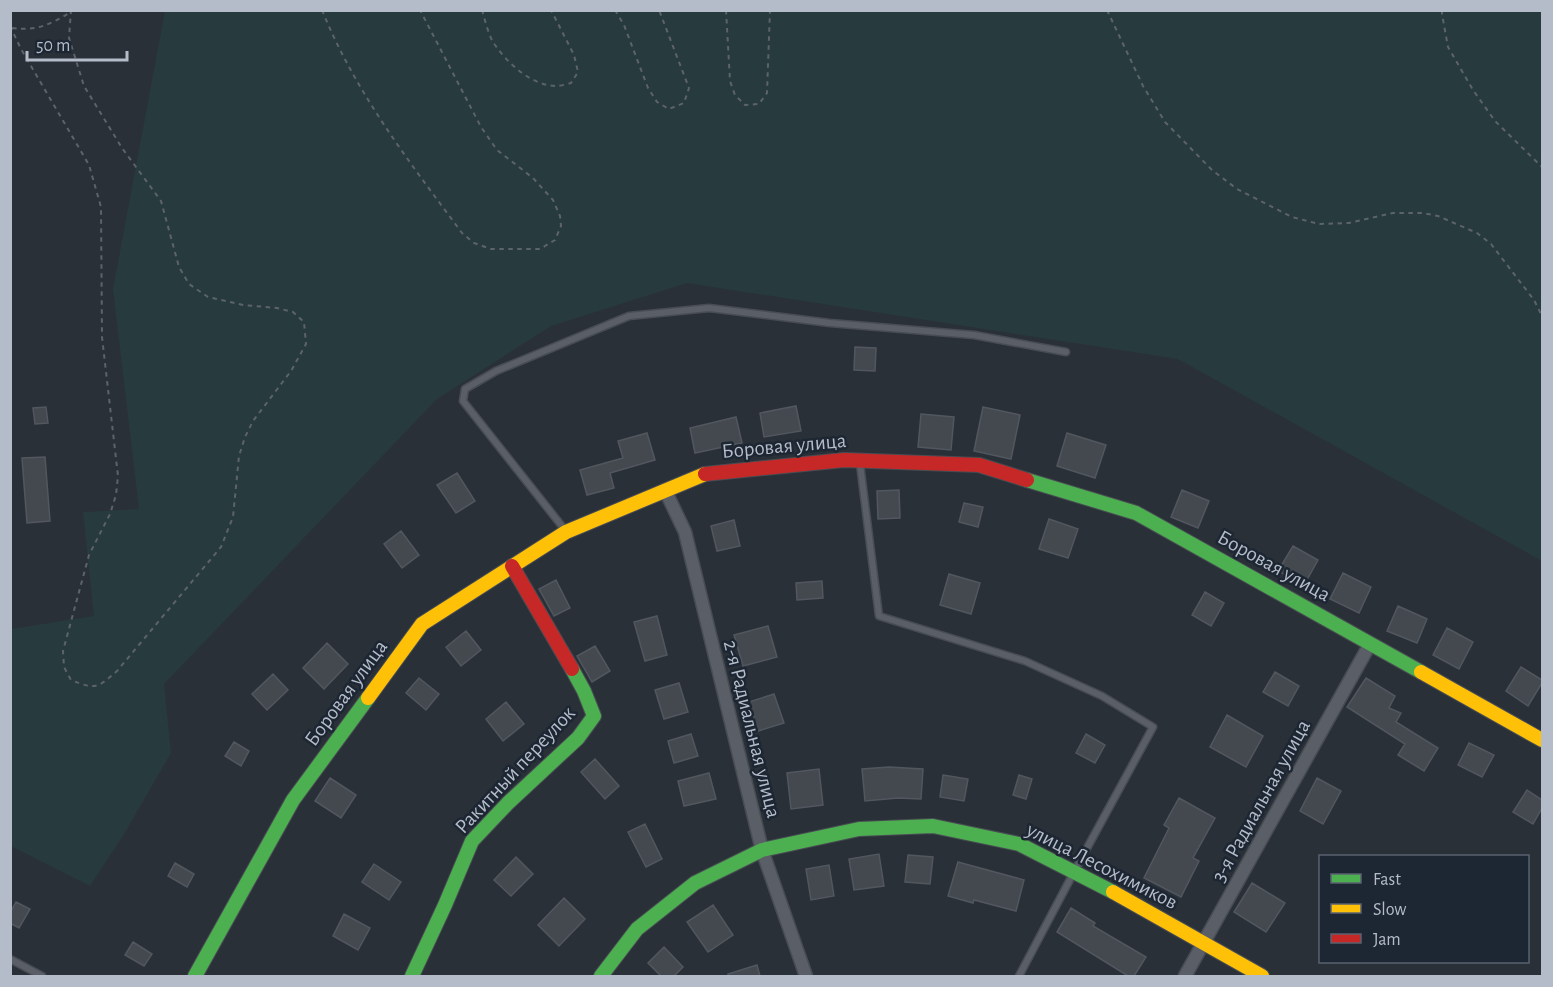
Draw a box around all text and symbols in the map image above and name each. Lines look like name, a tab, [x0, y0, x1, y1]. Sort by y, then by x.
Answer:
scale bar	[27, 24, 128, 62]
text: 50 m	[36, 37, 70, 55]
street label: Боровая улица	[721, 430, 848, 462]
street label: Боровая улица	[1214, 526, 1334, 606]
street label: Боровая улица	[301, 636, 392, 750]
street label: 2-я Радиальная улица	[720, 638, 784, 821]
street label: Ракитный переулок	[451, 702, 579, 838]
street label: 3-я Радиальная улица	[1208, 716, 1314, 886]
street label: улица Лесохимиков	[1022, 818, 1181, 913]
legend	[1319, 855, 1529, 963]
text: Fast	[1373, 871, 1401, 889]
text: Slow	[1373, 901, 1406, 919]
text: Jam	[1373, 931, 1401, 949]

